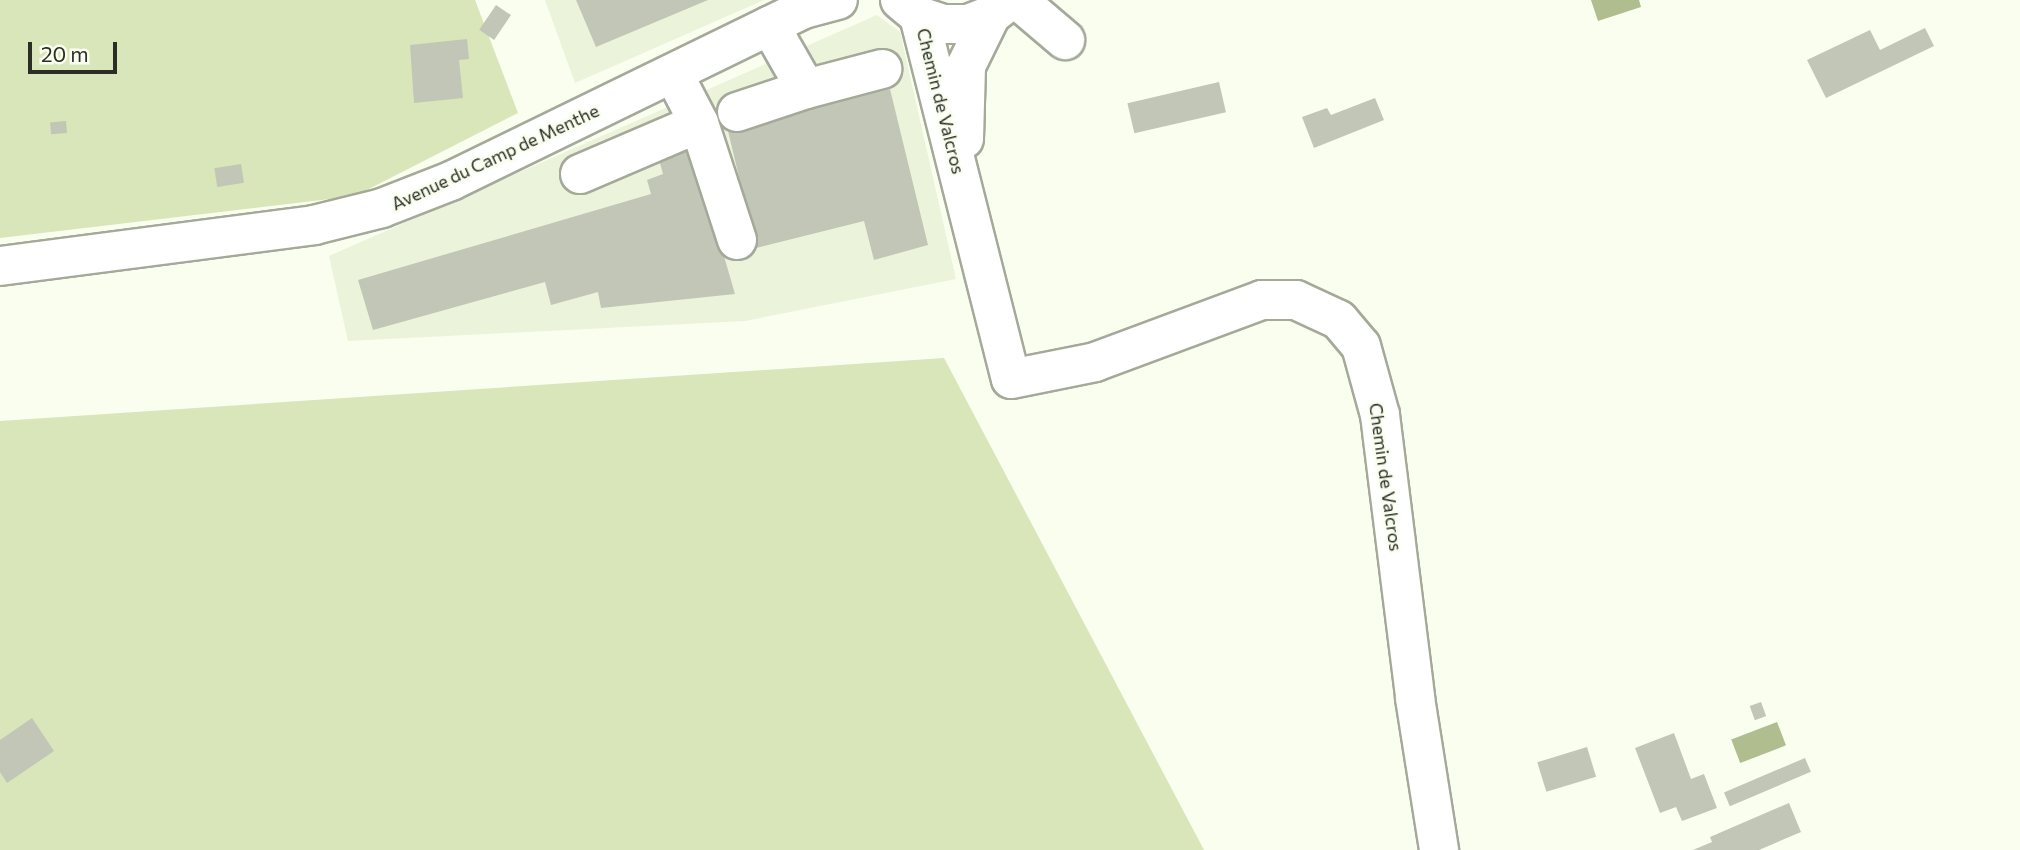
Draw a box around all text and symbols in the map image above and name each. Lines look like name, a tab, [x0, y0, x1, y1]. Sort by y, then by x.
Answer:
street label: Chemin de Valcros	[912, 26, 970, 176]
scale bar	[32, 28, 121, 72]
text: 20 m	[41, 41, 89, 66]
street label: Avenue du Camp de Menthe	[388, 99, 602, 215]
street label: Chemin de Valcros	[1365, 401, 1407, 553]

